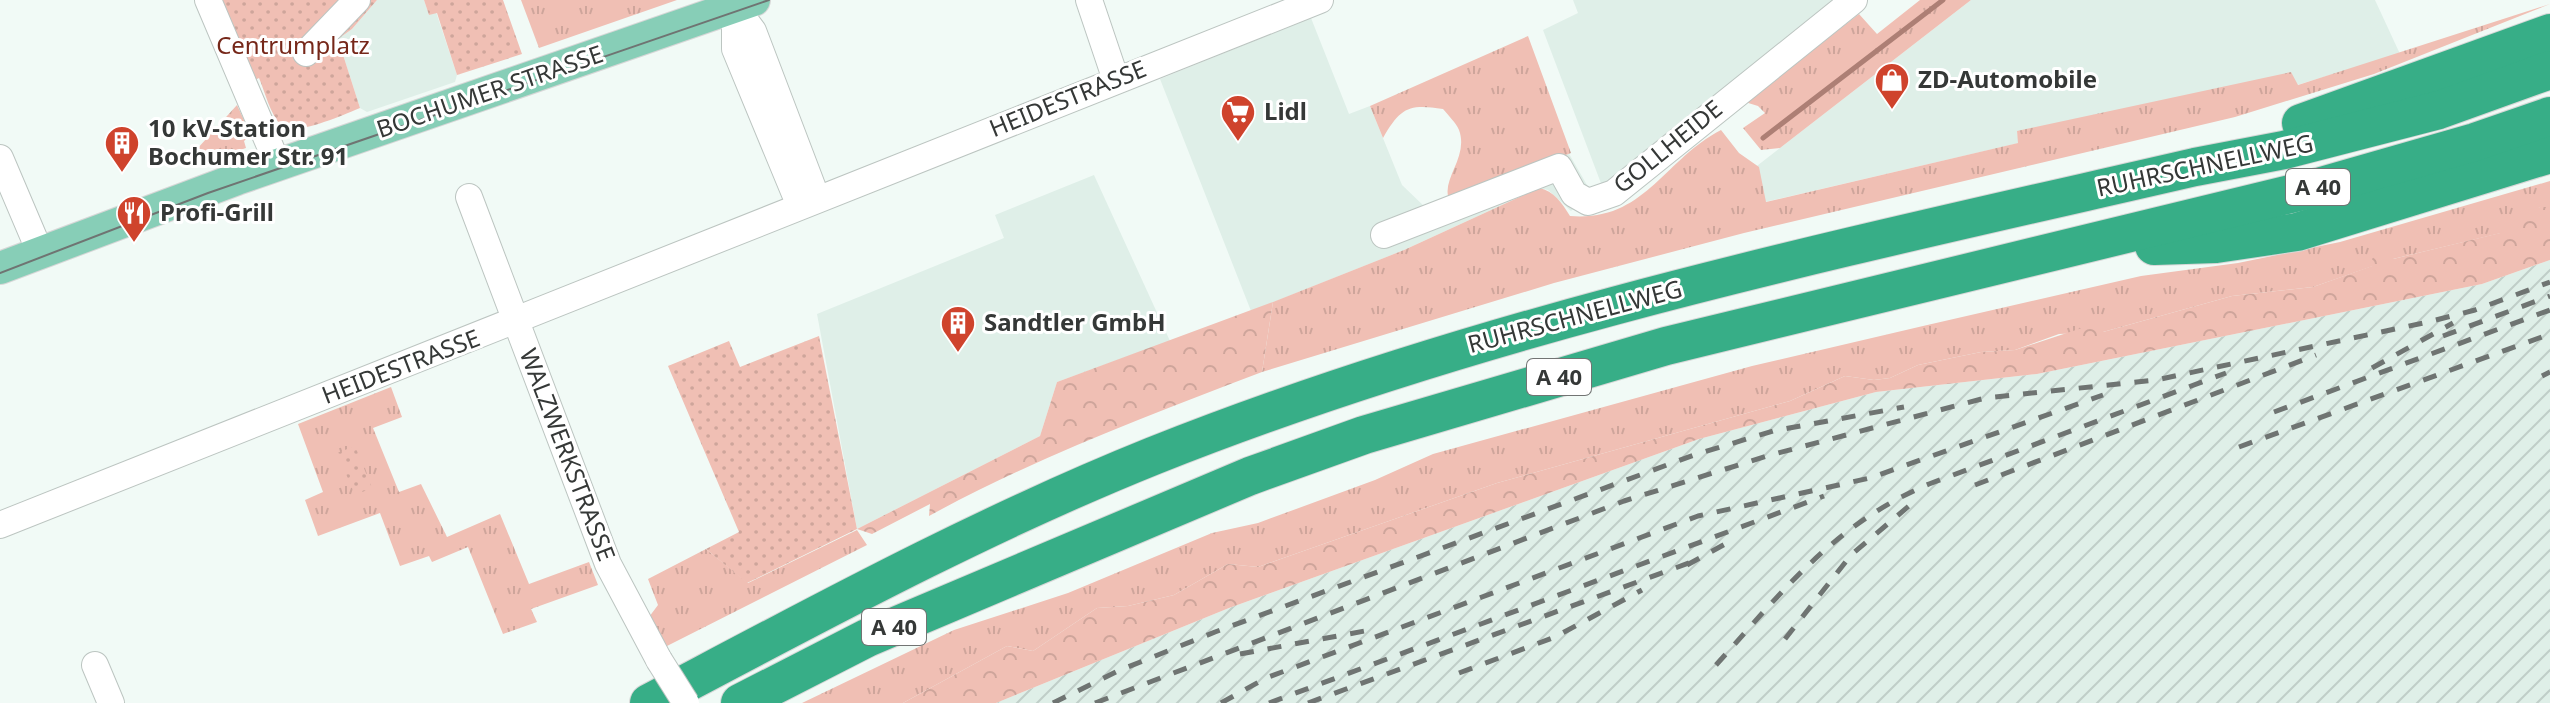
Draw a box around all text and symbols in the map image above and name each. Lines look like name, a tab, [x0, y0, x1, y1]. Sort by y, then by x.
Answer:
park label: Centrumplatz	[216, 28, 370, 61]
street label: BOCHUMER STRASSE	[372, 36, 607, 145]
street label: HEIDESTRASSE	[984, 51, 1151, 144]
shop icon: ZD-Automobile	[1873, 61, 1911, 111]
place label: ZD-Automobile	[1918, 62, 2097, 95]
street label: GOLLHEIDE	[1606, 92, 1729, 200]
supermarket icon: Lidl	[1219, 93, 1257, 143]
place label: Lidl	[1264, 94, 1307, 127]
place label: 10 kV-Station Bochumer Str. 91	[148, 111, 348, 172]
building icon: 10 kV-Station Bochumer Str. 91	[103, 124, 141, 174]
street label: RUHRSCHNELLWEG	[2093, 125, 2316, 204]
road number: A 40	[2286, 169, 2350, 205]
restaurant icon: Profi-Grill	[115, 194, 153, 244]
place label: Profi-Grill	[160, 195, 274, 228]
street label: RUHRSCHNELLWEG	[1464, 271, 1685, 360]
building icon: Sandtler GmbH	[939, 304, 977, 354]
place label: Sandtler GmbH	[984, 305, 1166, 338]
street label: HEIDESTRASSE	[317, 320, 484, 411]
street label: WALZWERKSTRASSE	[513, 344, 624, 565]
road number: A 40	[1527, 359, 1591, 395]
road number: A 40	[862, 609, 926, 645]

